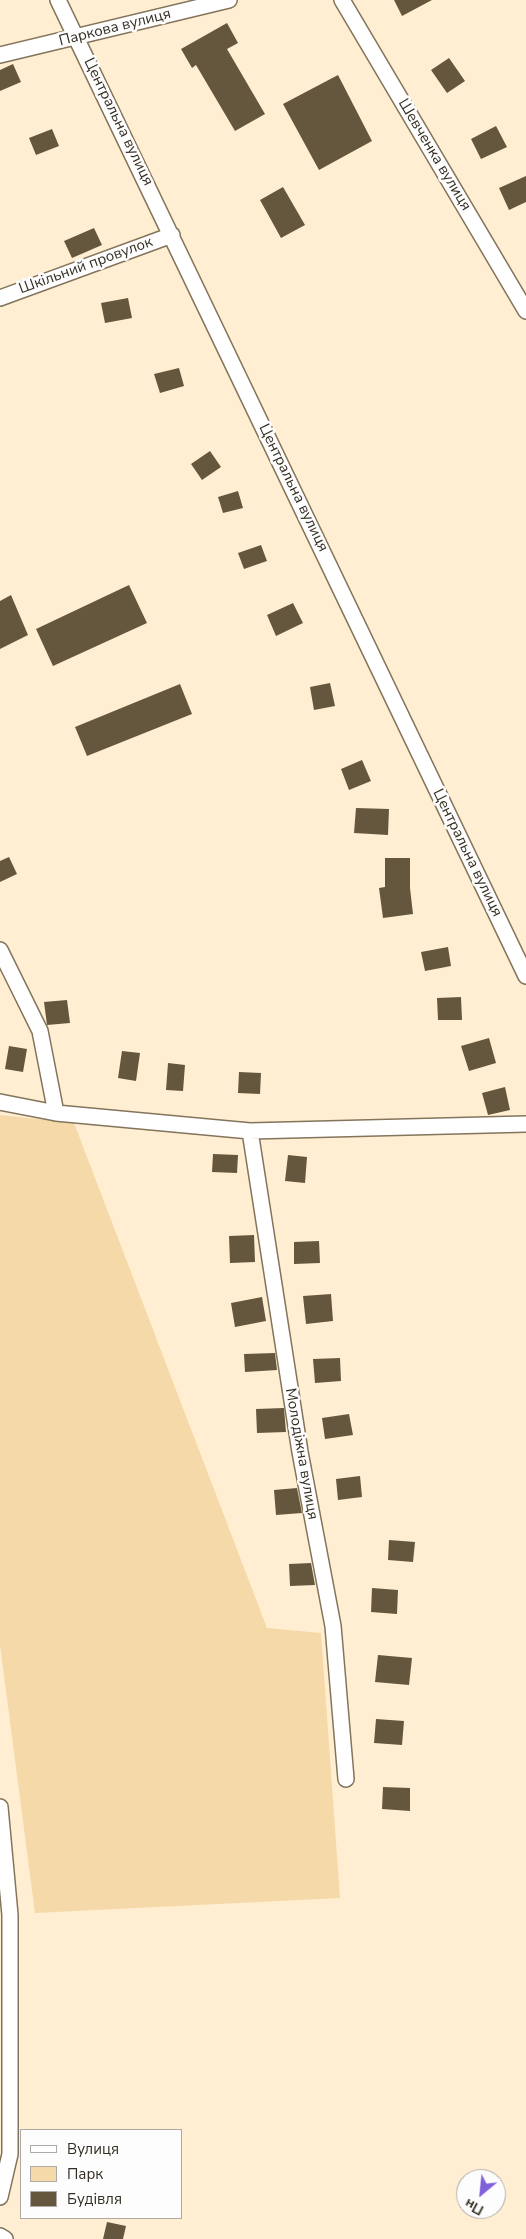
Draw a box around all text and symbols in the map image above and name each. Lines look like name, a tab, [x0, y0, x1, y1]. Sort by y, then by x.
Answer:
street label: Паркова вулиця	[57, 5, 173, 51]
street label: Центральна вулиця	[79, 55, 157, 189]
street label: Шевченка вулиця	[394, 96, 474, 214]
street label: Шкільний провулок	[17, 233, 155, 299]
street label: Центральна вулиця	[254, 421, 332, 555]
street label: Центральна вулиця	[428, 786, 506, 920]
street label: Молодіжна вулиця	[281, 1387, 321, 1521]
legend	[20, 2129, 182, 2219]
text: Вулиця	[67, 2139, 119, 2159]
text: Парк	[67, 2164, 103, 2184]
north arrow	[456, 2169, 506, 2219]
text: Будівля	[67, 2189, 122, 2209]
text: Пн	[461, 2194, 487, 2220]

